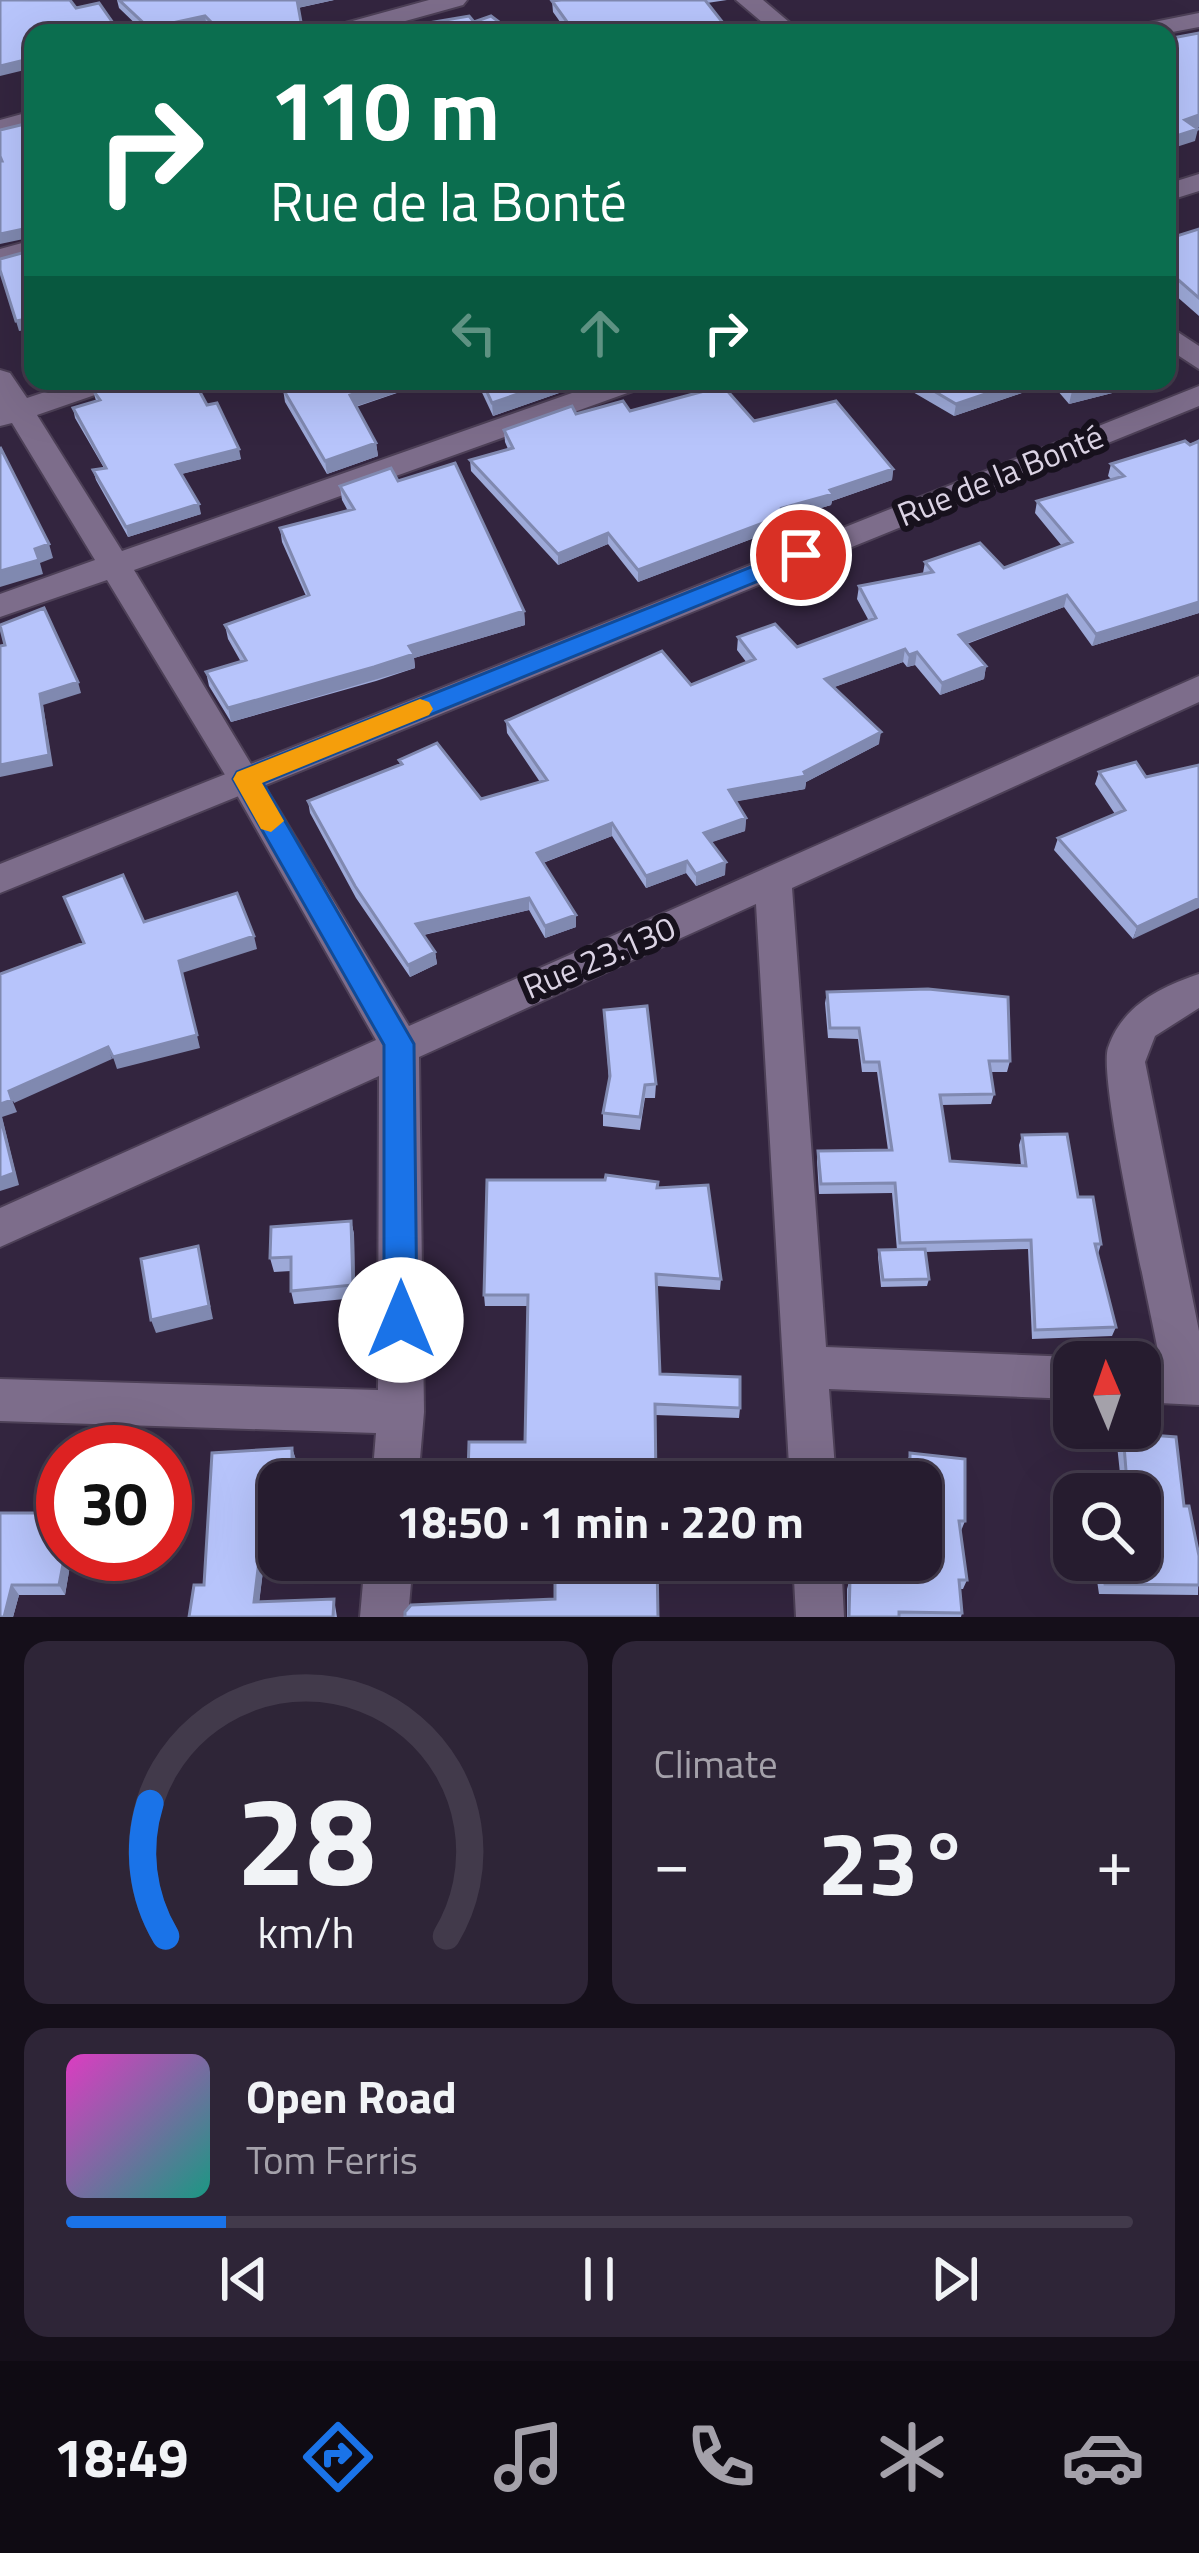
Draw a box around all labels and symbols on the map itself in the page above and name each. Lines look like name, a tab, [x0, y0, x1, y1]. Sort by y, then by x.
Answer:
street label: Rue de la Bonté	[890, 411, 1110, 539]
pin	[750, 504, 852, 606]
street label: Rue 23.130	[515, 902, 683, 1012]
position arrow	[338, 1257, 464, 1383]
north arrow	[1053, 1341, 1161, 1449]
speed limit sign: 30	[36, 1425, 192, 1581]

